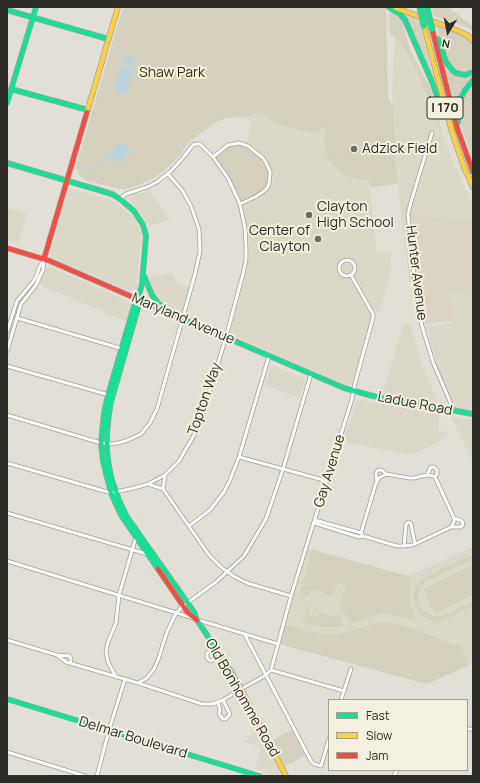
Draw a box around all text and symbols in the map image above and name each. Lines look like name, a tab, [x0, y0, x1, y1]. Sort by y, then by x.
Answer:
north arrow	[428, 12, 468, 52]
text: N	[441, 36, 451, 52]
park label: Shaw Park	[139, 65, 205, 81]
road number: I 170	[427, 97, 463, 119]
place label: Adzick Field	[362, 141, 437, 157]
marker: Adzick Field	[349, 144, 359, 154]
place label: Clayton High School	[317, 199, 394, 232]
marker: Clayton High School	[304, 210, 314, 220]
place label: Center of Clayton	[249, 223, 310, 256]
street label: Hunter Avenue	[402, 225, 430, 321]
marker: Center of Clayton	[313, 234, 323, 244]
street label: Maryland Avenue	[129, 290, 237, 348]
street label: Topton Way	[185, 360, 225, 438]
street label: Ladue Road	[376, 389, 454, 419]
street label: Gay Avenue	[311, 433, 349, 509]
street label: Old Bonhomme Road	[201, 636, 283, 760]
legend	[328, 699, 468, 771]
text: Fast	[366, 707, 390, 724]
street label: Delmar Boulevard	[77, 714, 189, 762]
text: Slow	[366, 727, 392, 744]
text: Jam	[366, 747, 388, 764]

